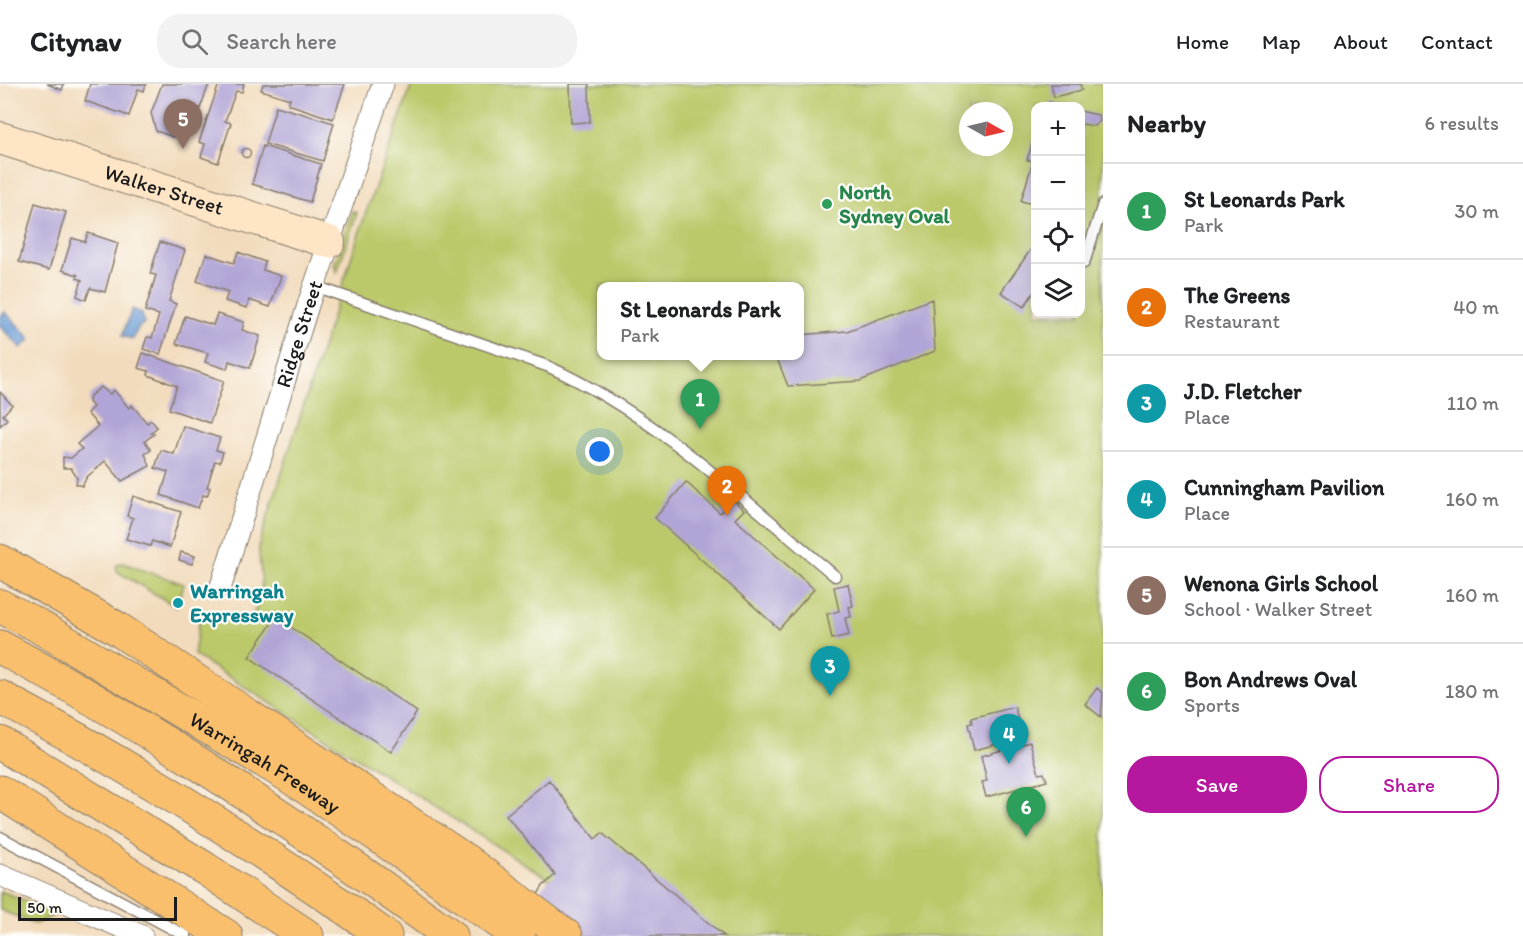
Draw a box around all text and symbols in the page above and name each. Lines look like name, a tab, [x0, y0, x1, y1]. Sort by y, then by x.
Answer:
search box	[157, 14, 577, 68]
text: Citynav	[30, 24, 121, 58]
icon: search	[178, 25, 211, 58]
text: Search here	[226, 28, 337, 55]
text: Home	[1176, 29, 1229, 54]
text: Map	[1262, 29, 1301, 54]
text: About	[1334, 29, 1388, 54]
text: Contact	[1421, 29, 1493, 54]
pin: 5	[164, 100, 202, 149]
north arrow	[959, 102, 1013, 156]
map controls	[1031, 102, 1085, 318]
button: +	[1031, 102, 1085, 156]
text: Nearby	[1127, 107, 1206, 139]
text: 6 results	[1425, 111, 1499, 135]
button: −	[1031, 156, 1085, 210]
street label: Walker Street	[101, 159, 227, 220]
place label: North Sydney Oval	[839, 179, 951, 229]
text: St Leonards Park	[1184, 186, 1345, 213]
marker: North Sydney Oval	[820, 197, 834, 211]
text: 1	[1142, 199, 1151, 223]
text: 30 m	[1454, 199, 1499, 223]
button: locate	[1031, 210, 1085, 264]
text: Park	[1184, 213, 1223, 237]
button: layers	[1031, 264, 1085, 318]
street label: Ridge Street	[270, 277, 328, 390]
popup	[597, 282, 804, 360]
text: The Greens	[1184, 282, 1290, 309]
text: 2	[1141, 295, 1152, 319]
text: 40 m	[1453, 295, 1499, 319]
text: St Leonards Park	[620, 296, 781, 323]
text: Restaurant	[1184, 309, 1280, 333]
text: Park	[620, 323, 660, 347]
text: J.D. Fletcher	[1184, 378, 1302, 405]
pin: 1	[680, 380, 720, 429]
text: 3	[1141, 391, 1152, 415]
text: 110 m	[1447, 391, 1499, 415]
text: Place	[1184, 405, 1230, 429]
your location	[585, 437, 614, 466]
pin: 2	[708, 466, 746, 516]
text: Cunningham Pavilion	[1184, 474, 1384, 501]
text: 4	[1140, 487, 1153, 511]
text: 160 m	[1446, 487, 1499, 511]
text: Place	[1184, 501, 1230, 525]
text: Wenona Girls School	[1184, 570, 1378, 597]
place label: Warringah Expressway	[190, 578, 294, 628]
text: 5	[1141, 583, 1152, 607]
text: 160 m	[1446, 583, 1499, 607]
marker: Warringah Expressway	[171, 596, 185, 610]
text: School · Walker Street	[1184, 597, 1372, 621]
pin: 3	[810, 646, 850, 696]
text: Bon Andrews Oval	[1184, 666, 1357, 693]
text: 6	[1141, 679, 1152, 703]
text: 180 m	[1445, 679, 1499, 703]
text: Sports	[1184, 693, 1240, 717]
street label: Warringah Freeway	[185, 706, 346, 819]
pin: 4	[990, 714, 1028, 764]
button: Save	[1127, 756, 1307, 813]
button: Share	[1319, 756, 1499, 813]
pin: 6	[1006, 788, 1046, 837]
scale bar	[18, 894, 177, 922]
text: 50 m	[27, 898, 62, 917]

